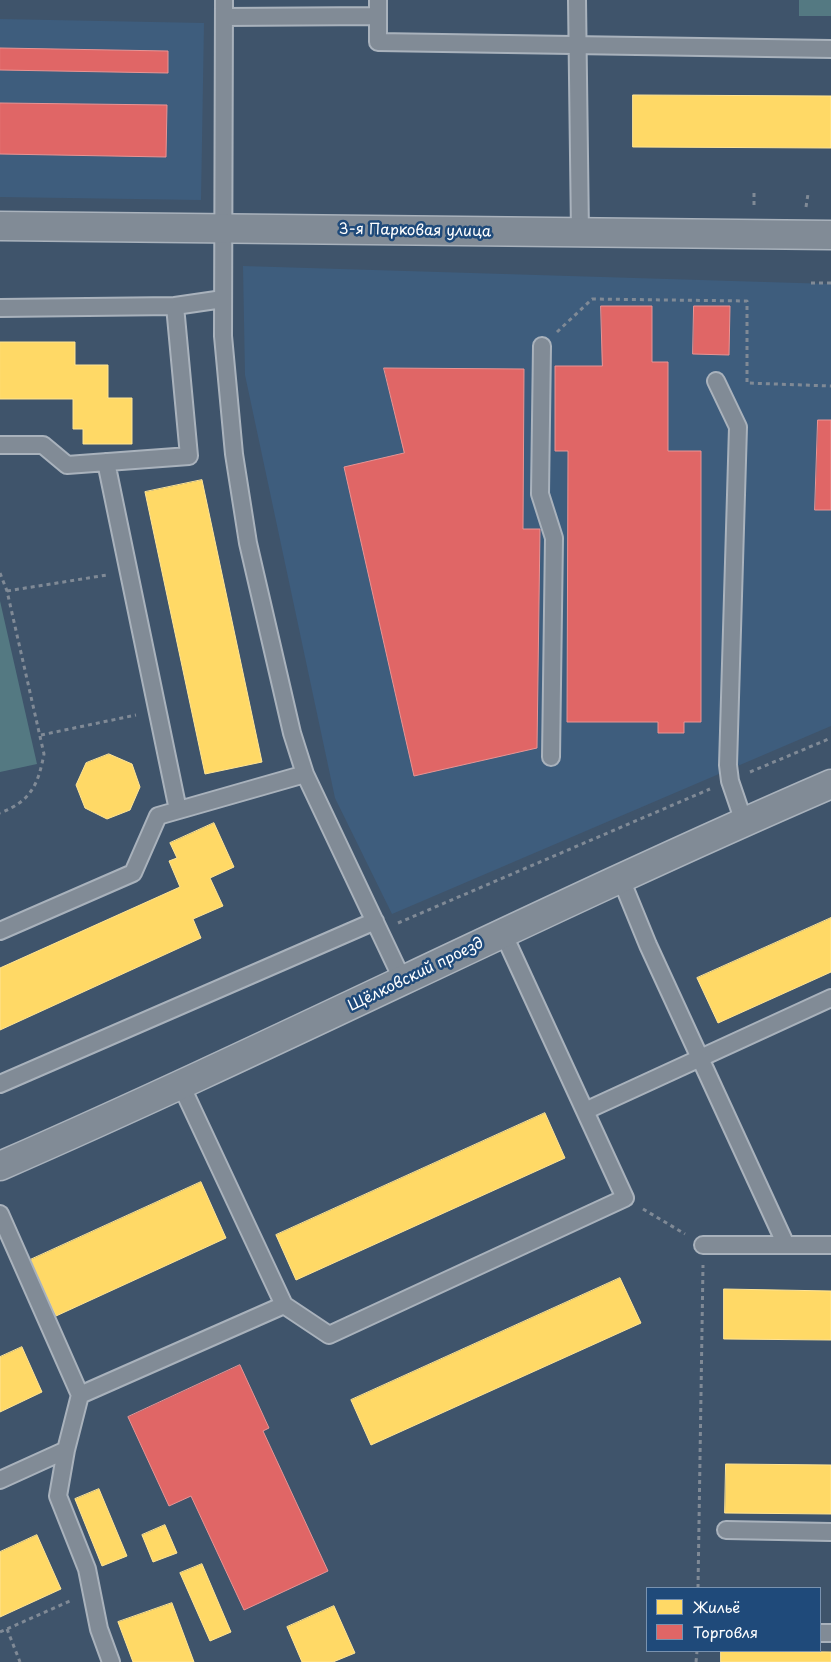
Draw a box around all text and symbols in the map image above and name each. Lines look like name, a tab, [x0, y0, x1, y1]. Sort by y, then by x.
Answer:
street label: 3-я Парковая улица	[338, 221, 492, 241]
street label: Щёлковский проезд	[345, 934, 487, 1016]
legend	[646, 1587, 821, 1652]
text: Жильё	[693, 1595, 740, 1618]
text: Торговля	[693, 1620, 758, 1643]

